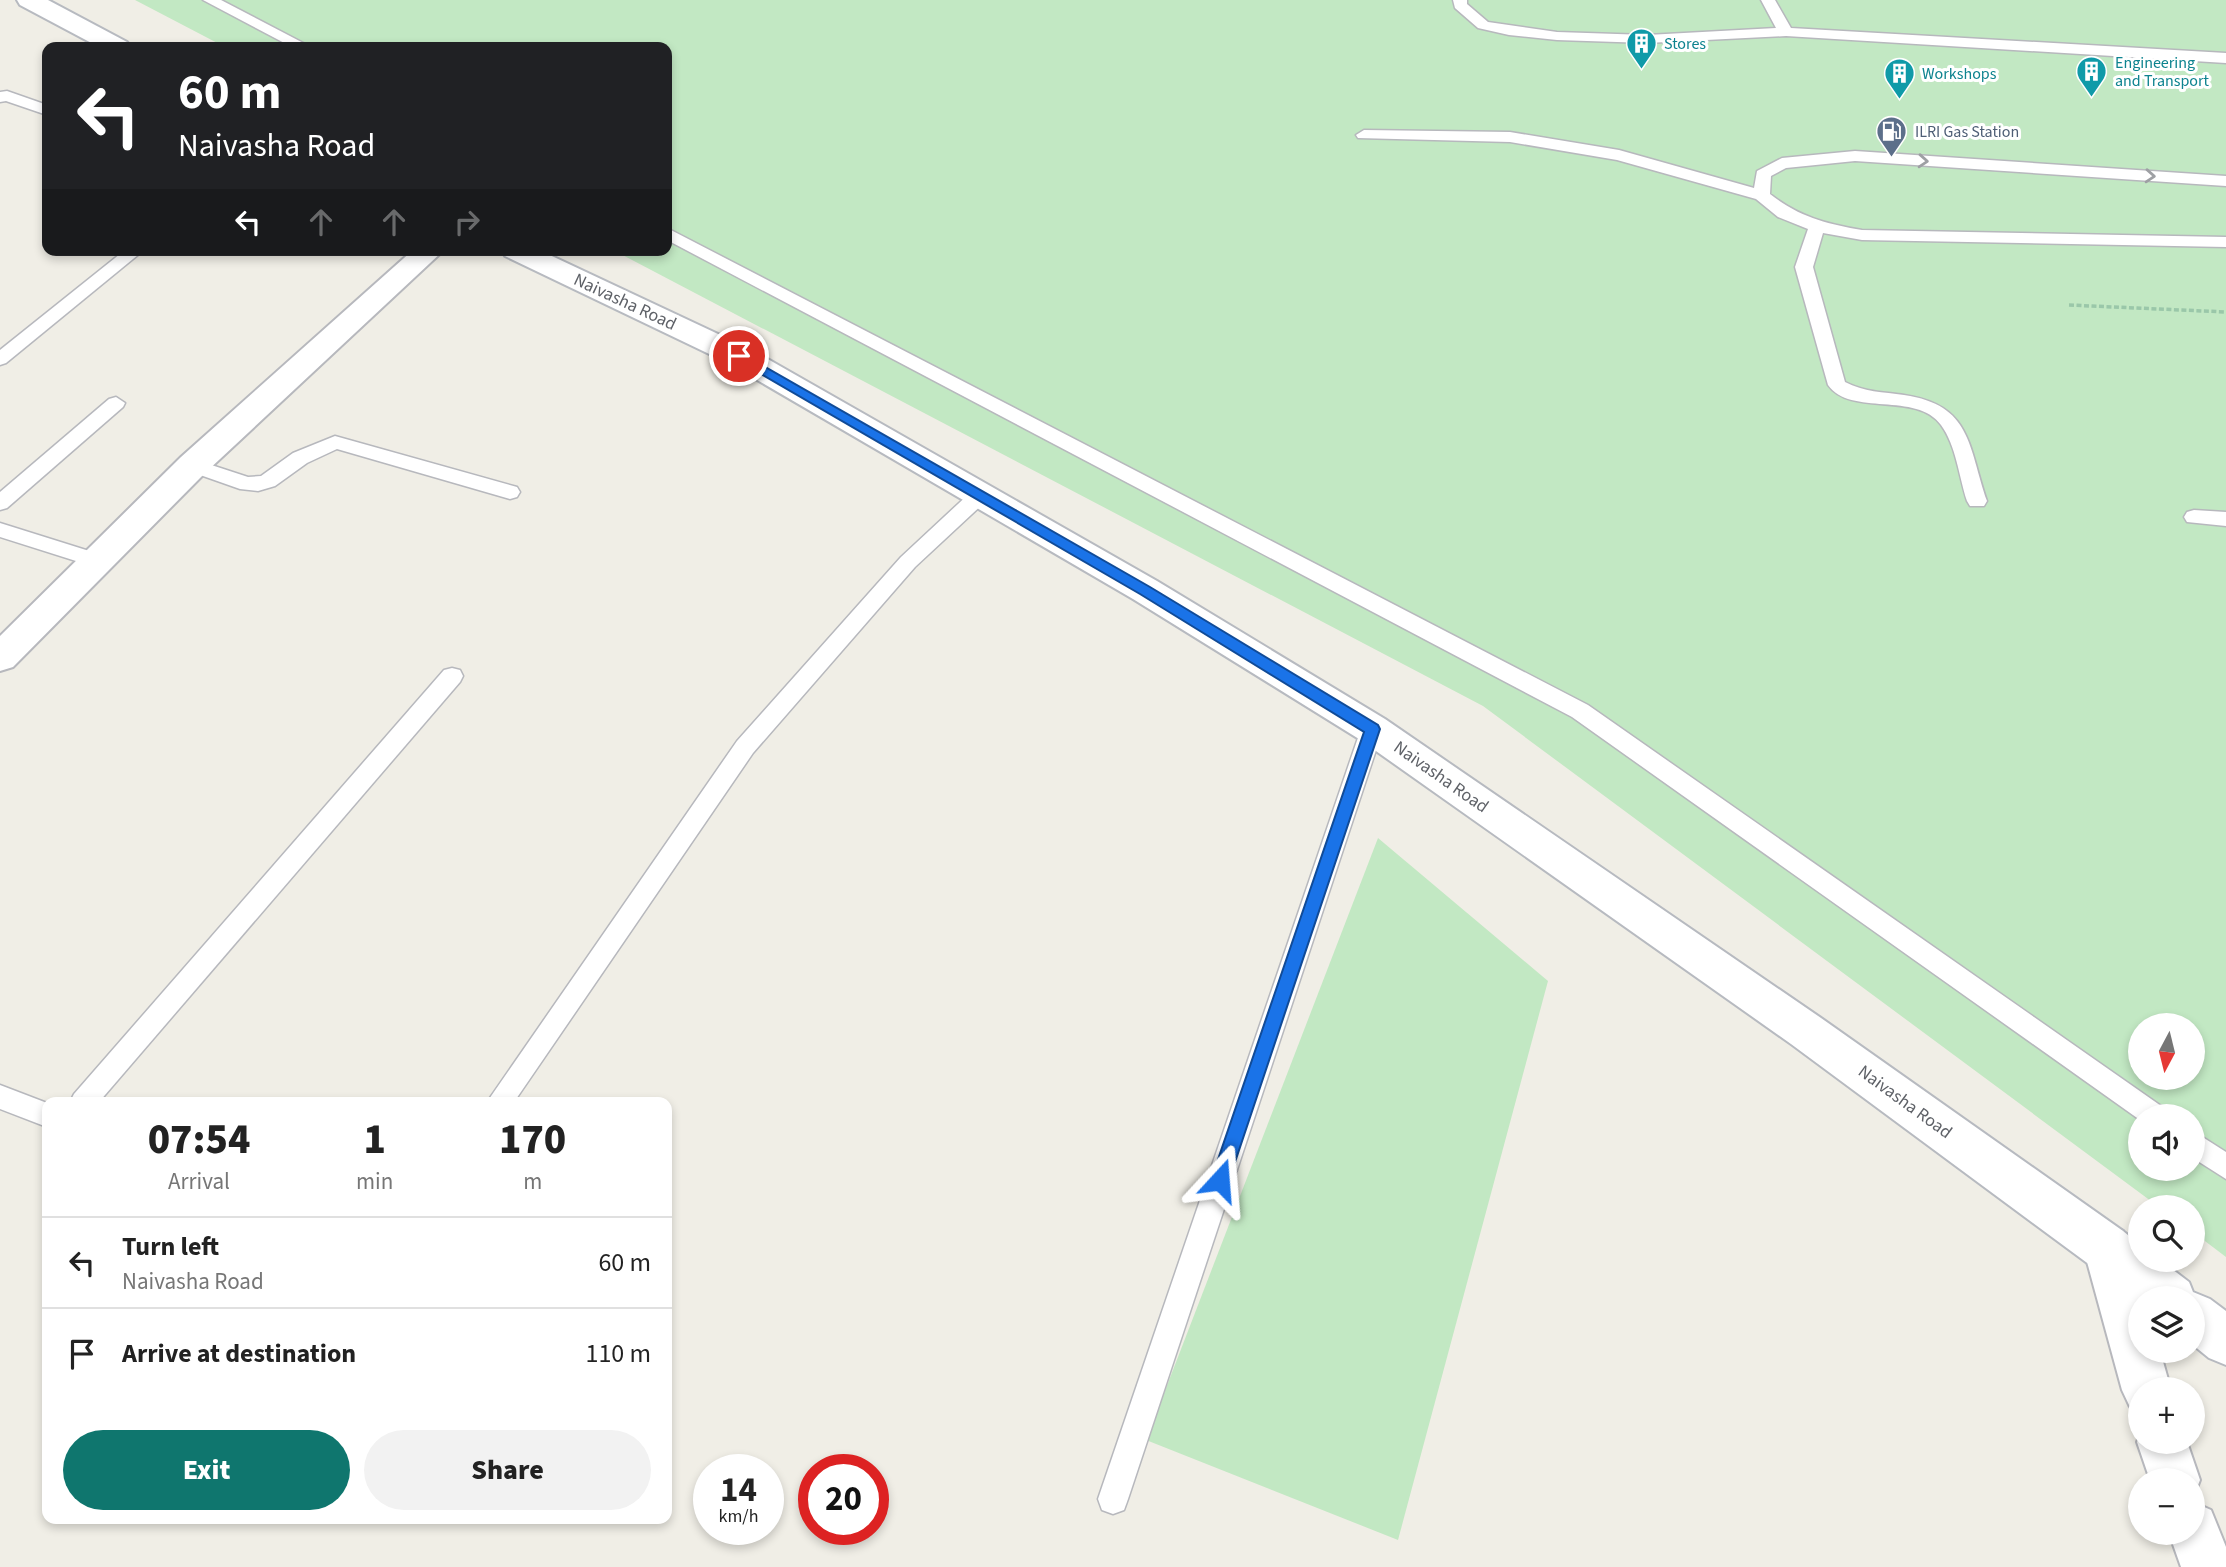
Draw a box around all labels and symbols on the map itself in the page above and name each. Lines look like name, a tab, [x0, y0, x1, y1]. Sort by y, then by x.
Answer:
building icon: Stores	[1624, 27, 1658, 71]
place label: Stores	[1664, 33, 1706, 55]
place label: Engineering and Transport	[2115, 52, 2210, 92]
building icon: Engineering and Transport	[2075, 55, 2109, 99]
building icon: Workshops	[1882, 57, 1916, 101]
place label: Workshops	[1922, 63, 1997, 85]
fuel station icon: ILRI Gas Station	[1875, 115, 1909, 159]
place label: ILRI Gas Station	[1915, 121, 2019, 143]
one-way arrow	[1918, 153, 1929, 168]
one-way arrow	[2145, 168, 2156, 183]
street label: Naivasha Road	[569, 267, 681, 337]
pin	[709, 326, 769, 386]
street label: Naivasha Road	[1388, 735, 1494, 819]
north arrow	[2128, 1013, 2205, 1090]
street label: Naivasha Road	[1853, 1059, 1957, 1145]
position arrow	[1183, 1143, 1257, 1217]
speed limit sign: 20	[798, 1454, 889, 1545]

